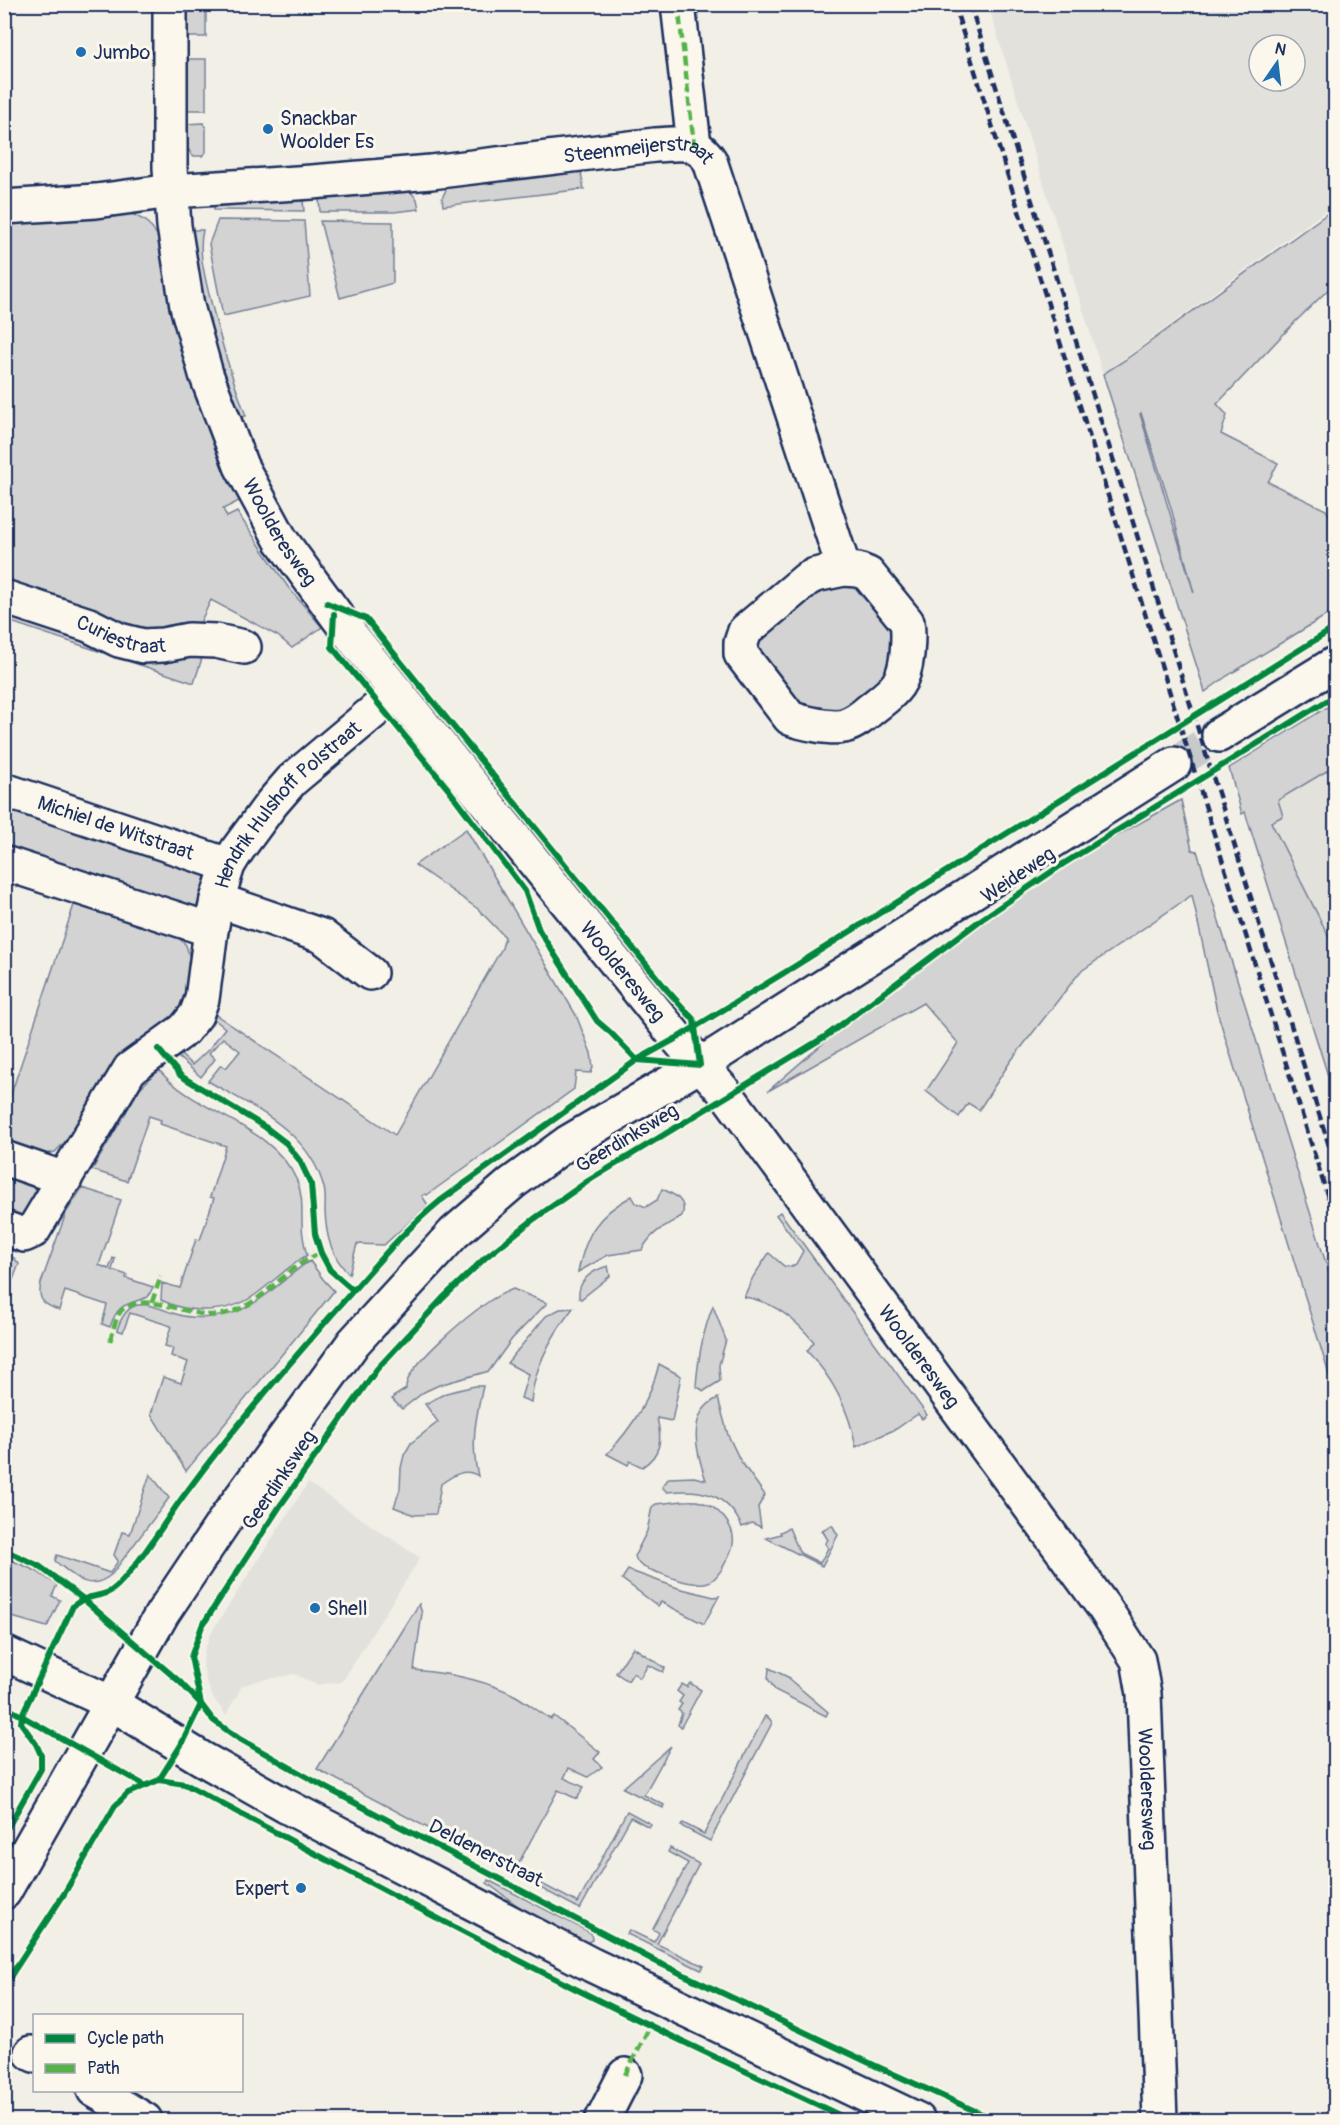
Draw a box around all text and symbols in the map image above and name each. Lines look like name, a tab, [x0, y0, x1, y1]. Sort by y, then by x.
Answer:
north arrow	[1247, 33, 1307, 93]
text: N	[1273, 38, 1288, 60]
place label: Jumbo	[93, 40, 151, 65]
marker: Jumbo	[74, 45, 88, 59]
place label: Snackbar Woolder Es	[280, 106, 374, 154]
marker: Snackbar Woolder Es	[261, 122, 275, 136]
street label: Steenmeijerstraat	[562, 131, 721, 169]
street label: Woolderesweg	[237, 474, 323, 591]
street label: Curiestraat	[74, 609, 167, 659]
street label: Hendrik Hulshoff Polstraat	[209, 714, 367, 892]
street label: Michiel de Witstraat	[34, 790, 198, 866]
street label: Weideweg	[976, 841, 1060, 909]
street label: Woolderesweg	[575, 916, 671, 1027]
street label: Geerdinksweg	[571, 1098, 683, 1178]
street label: Woolderesweg	[873, 1300, 966, 1413]
street label: Geerdinksweg	[237, 1425, 321, 1535]
place label: Shell	[327, 1596, 367, 1621]
marker: Shell	[308, 1601, 322, 1615]
street label: Woolderesweg	[1133, 1728, 1162, 1851]
street label: Deldenerstraat	[425, 1813, 548, 1893]
place label: Expert	[235, 1876, 290, 1901]
marker: Expert	[294, 1881, 308, 1895]
legend	[33, 2014, 243, 2092]
text: Cycle path	[87, 2027, 164, 2050]
text: Path	[87, 2057, 120, 2080]

